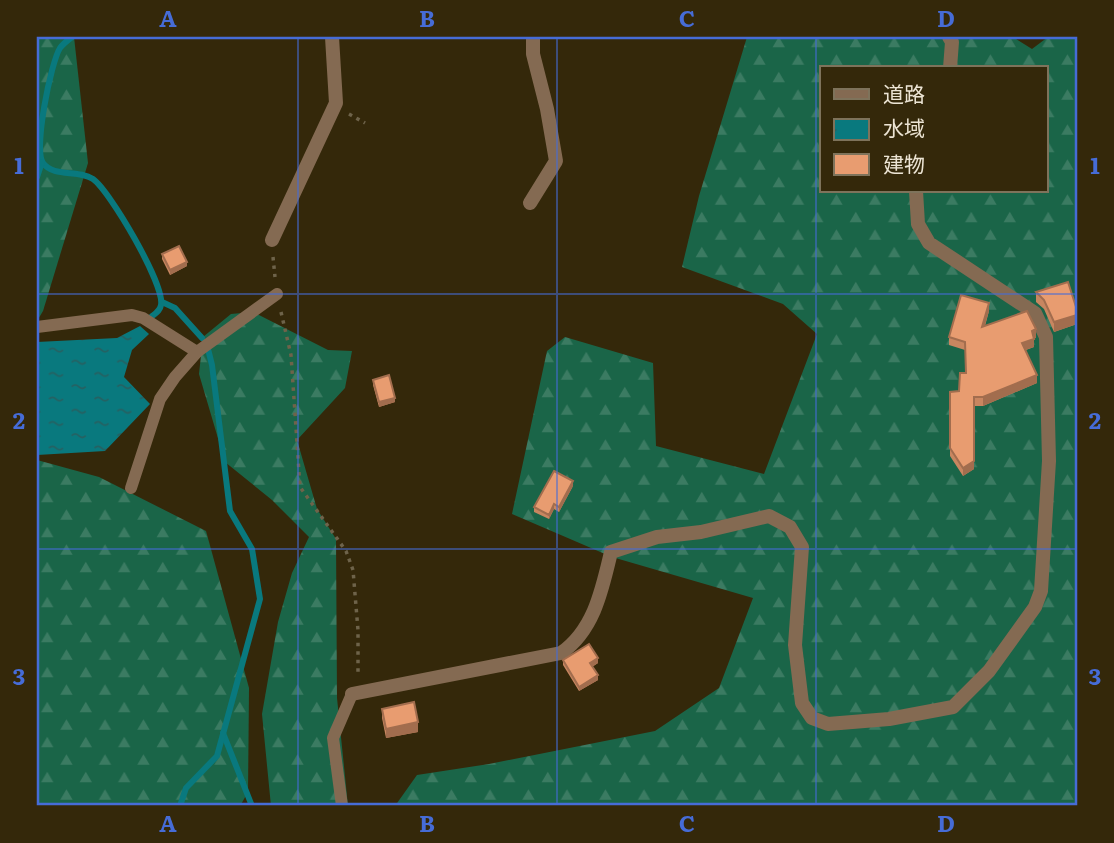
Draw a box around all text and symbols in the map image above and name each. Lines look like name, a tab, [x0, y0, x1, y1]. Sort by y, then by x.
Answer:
text: A	[159, 0, 177, 34]
text: B	[419, 0, 435, 34]
text: C	[679, 0, 695, 34]
text: D	[937, 0, 955, 34]
legend	[820, 66, 1048, 192]
text: 道路	[883, 77, 925, 108]
text: 水域	[883, 111, 925, 142]
text: 1	[14, 147, 24, 181]
text: 建物	[883, 147, 925, 178]
text: 1	[1090, 147, 1100, 181]
text: 2	[13, 402, 25, 436]
text: 2	[1089, 402, 1101, 436]
text: 3	[13, 658, 25, 692]
text: 3	[1089, 658, 1101, 692]
text: A	[159, 805, 177, 839]
text: B	[419, 805, 435, 839]
text: C	[679, 805, 695, 839]
text: D	[937, 805, 955, 839]

